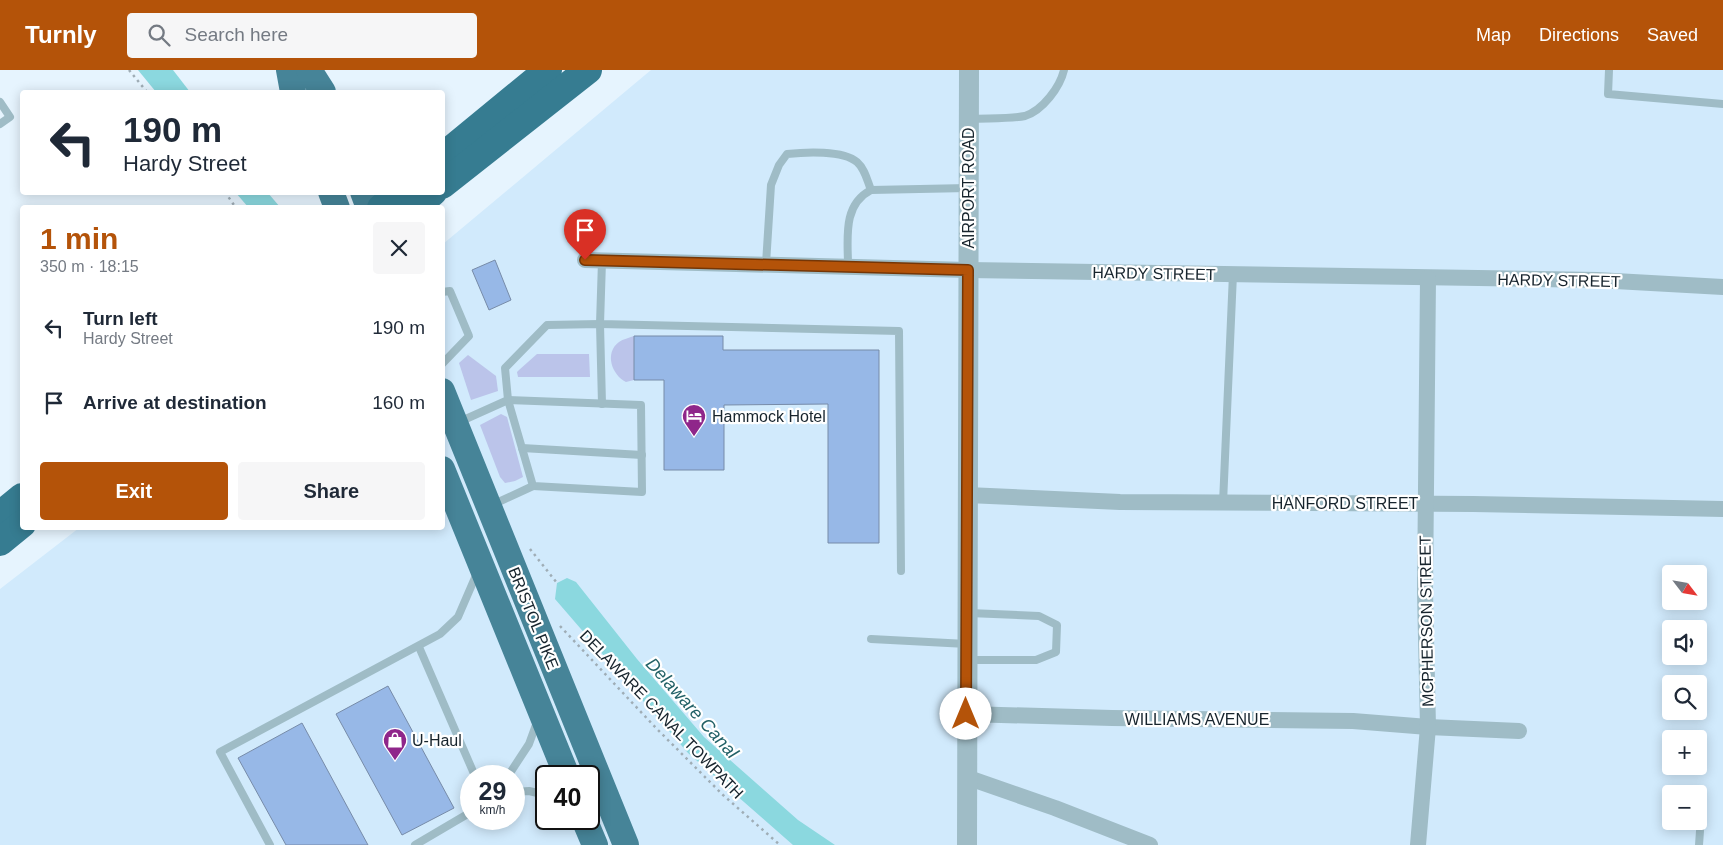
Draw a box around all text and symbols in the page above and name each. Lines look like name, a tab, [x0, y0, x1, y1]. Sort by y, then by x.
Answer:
search box	[127, 13, 477, 58]
text: Turnly	[25, 21, 97, 48]
icon: search	[145, 21, 173, 49]
text: Search here	[185, 24, 288, 45]
text: Map	[1476, 25, 1511, 45]
text: Directions	[1539, 25, 1619, 45]
text: Saved	[1647, 25, 1698, 45]
icon: left	[40, 110, 105, 175]
text: 190 m	[123, 110, 222, 149]
street label: AIRPORT ROAD	[960, 127, 977, 249]
text: Hardy Street	[123, 151, 247, 176]
pin	[564, 209, 606, 260]
icon: arrive	[571, 216, 599, 244]
text: 1 min	[40, 222, 118, 255]
button: close	[373, 222, 425, 274]
text: 350 m · 18:15	[40, 258, 139, 275]
street label: HARDY STREET	[1092, 264, 1216, 283]
street label: HARDY STREET	[1497, 271, 1621, 290]
text: Turn left	[83, 308, 158, 329]
icon: left	[40, 314, 68, 342]
text: 190 m	[372, 317, 425, 338]
text: Hardy Street	[83, 330, 173, 347]
icon: arrive	[40, 389, 68, 417]
text: Arrive at destination	[83, 392, 267, 413]
text: 160 m	[372, 392, 425, 413]
hotel icon: Hammock Hotel	[681, 403, 707, 437]
place label: Hammock Hotel	[712, 408, 826, 425]
button: Exit	[40, 462, 228, 520]
button: Share	[238, 462, 425, 520]
street label: HANFORD STREET	[1272, 495, 1419, 512]
street label: MCPHERSON STREET	[1417, 535, 1436, 707]
street label: BRISTOL PIKE	[505, 565, 562, 672]
north arrow	[1662, 565, 1708, 610]
map controls	[1662, 565, 1707, 830]
button: sound	[1662, 620, 1707, 665]
street label: DELAWARE CANAL TOWPATH	[577, 627, 747, 802]
water label: Delaware Canal	[642, 654, 743, 763]
button: search	[1662, 675, 1707, 720]
position arrow	[939, 687, 991, 739]
street label: WILLIAMS AVENUE	[1125, 711, 1269, 728]
shop icon: U-Haul	[382, 727, 408, 761]
button: +	[1662, 730, 1707, 775]
place label: U-Haul	[412, 732, 462, 749]
speed limit sign: 40	[535, 765, 600, 830]
text: 29	[479, 777, 506, 805]
button: −	[1662, 785, 1707, 830]
text: km/h	[479, 803, 506, 817]

